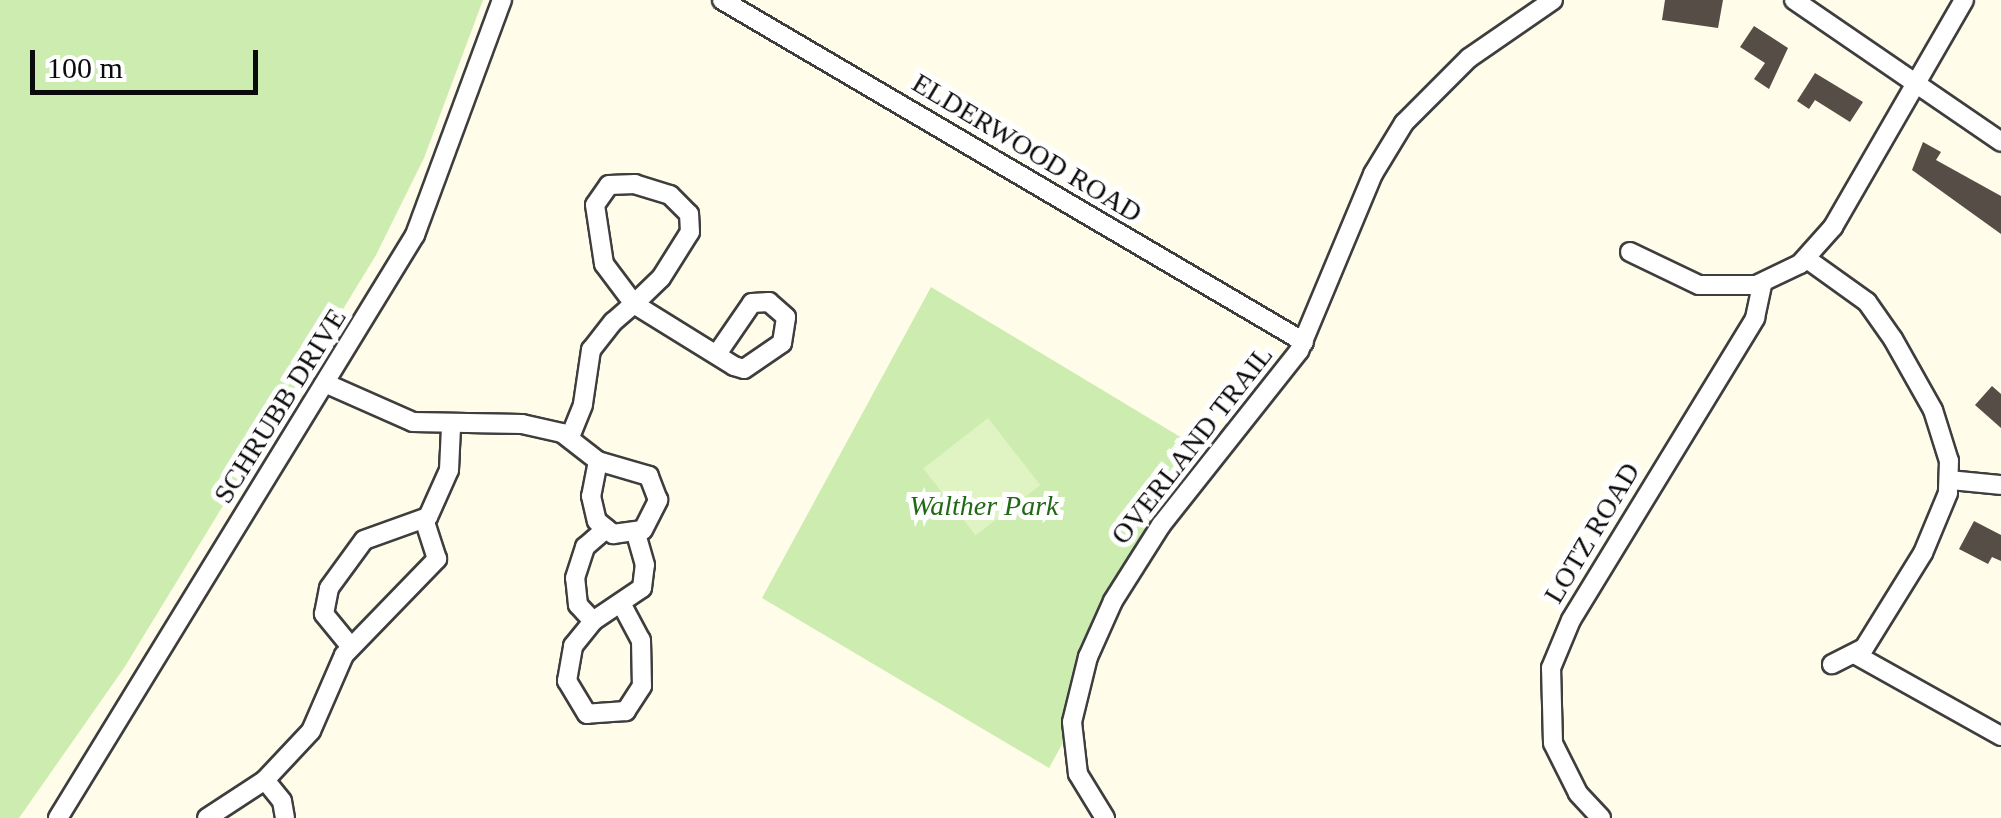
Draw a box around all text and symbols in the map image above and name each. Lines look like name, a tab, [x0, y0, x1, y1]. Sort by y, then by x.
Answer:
scale bar	[35, 30, 262, 92]
text: 100 m	[47, 51, 123, 84]
street label: ELDERWOOD ROAD	[906, 66, 1148, 230]
street label: SCHRUBB DRIVE	[207, 302, 353, 510]
street label: OVERLAND TRAIL	[1104, 339, 1280, 551]
street label: LOTZ ROAD	[1537, 457, 1647, 609]
park label: Walther Park	[909, 489, 1059, 523]

